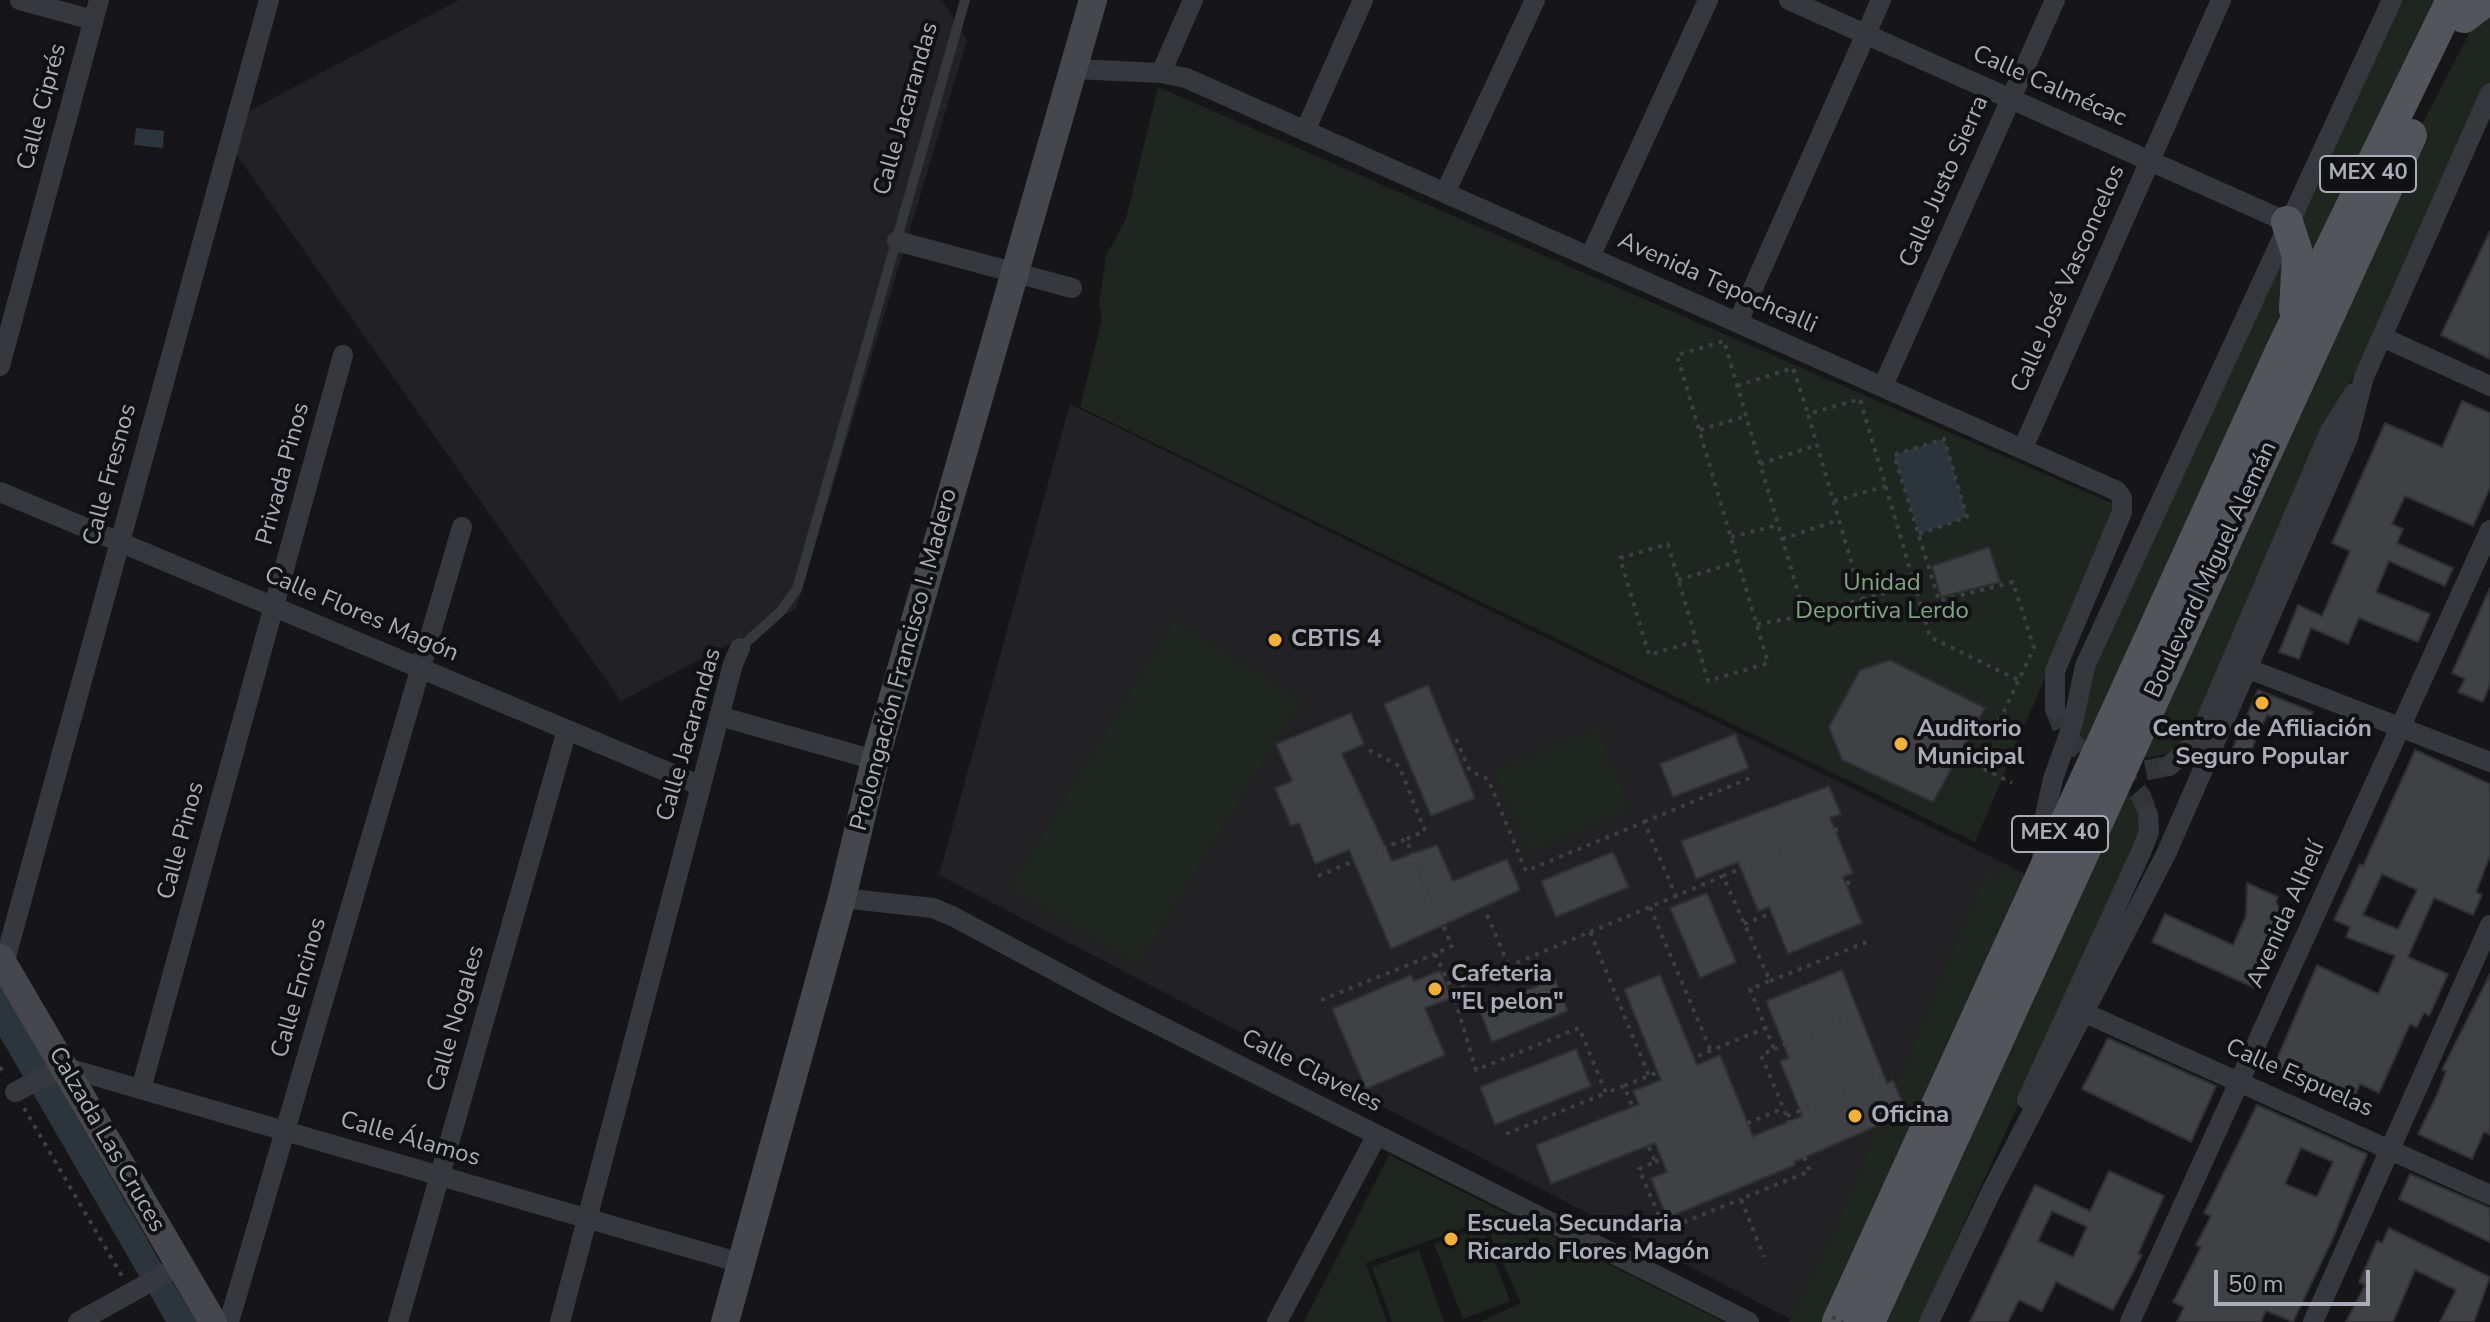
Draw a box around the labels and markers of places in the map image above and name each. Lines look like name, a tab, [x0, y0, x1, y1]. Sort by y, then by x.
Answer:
place label: CBTIS 4	[1291, 626, 1381, 654]
marker: CBTIS 4	[1266, 631, 1284, 649]
marker: Centro de Afiliación Seguro Popular	[2253, 694, 2271, 712]
place label: Auditorio Municipal	[1917, 716, 2025, 772]
place label: Centro de Afiliación Seguro Popular	[2152, 716, 2372, 772]
marker: Auditorio Municipal	[1892, 735, 1910, 753]
place label: Cafeteria "El pelon"	[1451, 961, 1564, 1017]
marker: Cafeteria "El pelon"	[1426, 980, 1444, 998]
place label: Oficina	[1871, 1102, 1949, 1130]
marker: Oficina	[1846, 1107, 1864, 1125]
place label: Escuela Secundaria Ricardo Flores Magón	[1467, 1211, 1709, 1267]
marker: Escuela Secundaria Ricardo Flores Magón	[1442, 1230, 1460, 1248]

